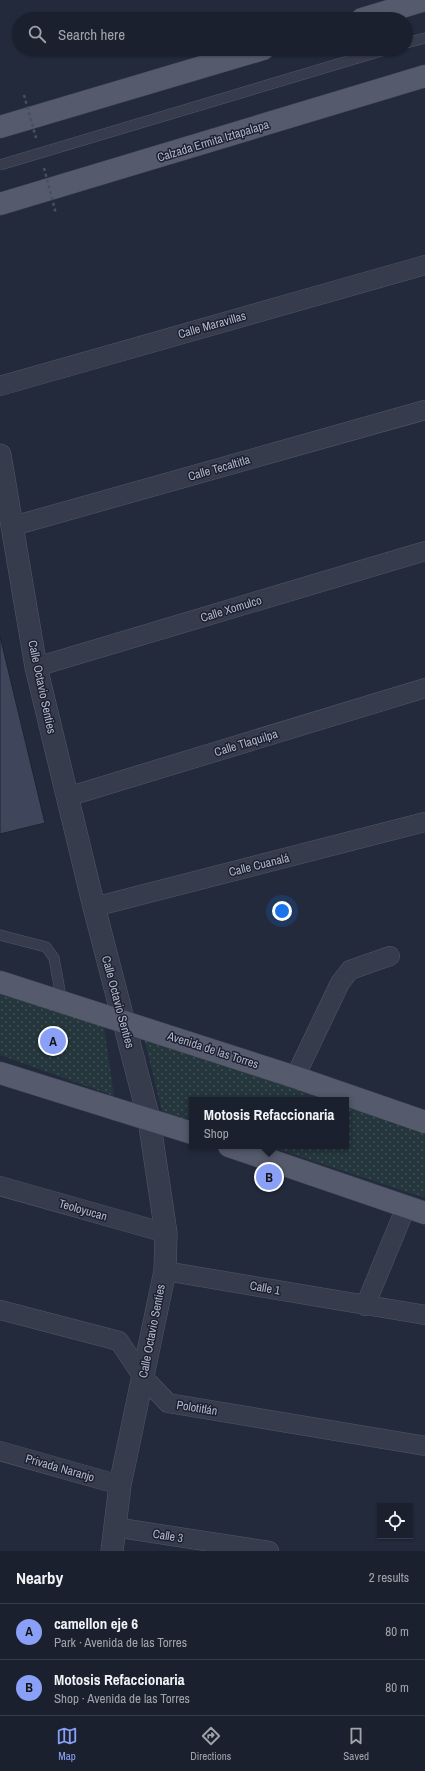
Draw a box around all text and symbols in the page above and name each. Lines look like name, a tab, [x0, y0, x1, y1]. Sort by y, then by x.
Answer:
search box	[12, 12, 413, 56]
icon: search	[26, 23, 48, 45]
text: Search here	[58, 24, 125, 45]
street label: Calzada Ermita Iztapalapa	[155, 116, 271, 166]
street label: Calle Maravillas	[176, 308, 248, 342]
street label: Calle Tecaltitla	[186, 451, 252, 484]
street label: Calle Xomulco	[198, 592, 264, 626]
street label: Calle Octavio Senties	[24, 639, 60, 735]
street label: Calle Tlaquilpa	[212, 726, 280, 760]
street label: Calle Cuanalá	[227, 850, 291, 880]
your location	[272, 901, 292, 921]
street label: Calle Octavio Senties	[98, 954, 138, 1050]
pin: A	[40, 1026, 66, 1056]
street label: Avenida de las Torres	[164, 1027, 261, 1072]
popup	[189, 1097, 349, 1149]
text: Motosis Refaccionaria	[204, 1104, 334, 1125]
text: Shop	[204, 1125, 229, 1142]
pin: B	[256, 1162, 282, 1192]
street label: Teoloyucan	[57, 1195, 109, 1225]
street label: Calle 1	[249, 1277, 282, 1299]
street label: Calle Octavio Senties	[135, 1283, 169, 1379]
street label: Polotitlán	[175, 1397, 219, 1419]
street label: Privada Naranjo	[24, 1451, 96, 1485]
map controls	[377, 1503, 413, 1539]
button: locate	[377, 1503, 413, 1539]
street label: Calle 3	[152, 1526, 184, 1546]
text: Nearby	[16, 1566, 63, 1589]
text: 2 results	[369, 1569, 409, 1586]
text: camellon eje 6	[54, 1613, 138, 1634]
text: A	[25, 1623, 33, 1640]
text: 80 m	[385, 1623, 409, 1640]
text: Park · Avenida de las Torres	[54, 1634, 187, 1651]
text: Motosis Refaccionaria	[54, 1669, 185, 1690]
text: B	[25, 1679, 33, 1696]
text: 80 m	[385, 1679, 409, 1696]
text: Shop · Avenida de las Torres	[54, 1690, 190, 1707]
tab: Map	[56, 1725, 78, 1763]
tab: Directions	[190, 1725, 231, 1763]
tab: Saved	[343, 1725, 369, 1763]

